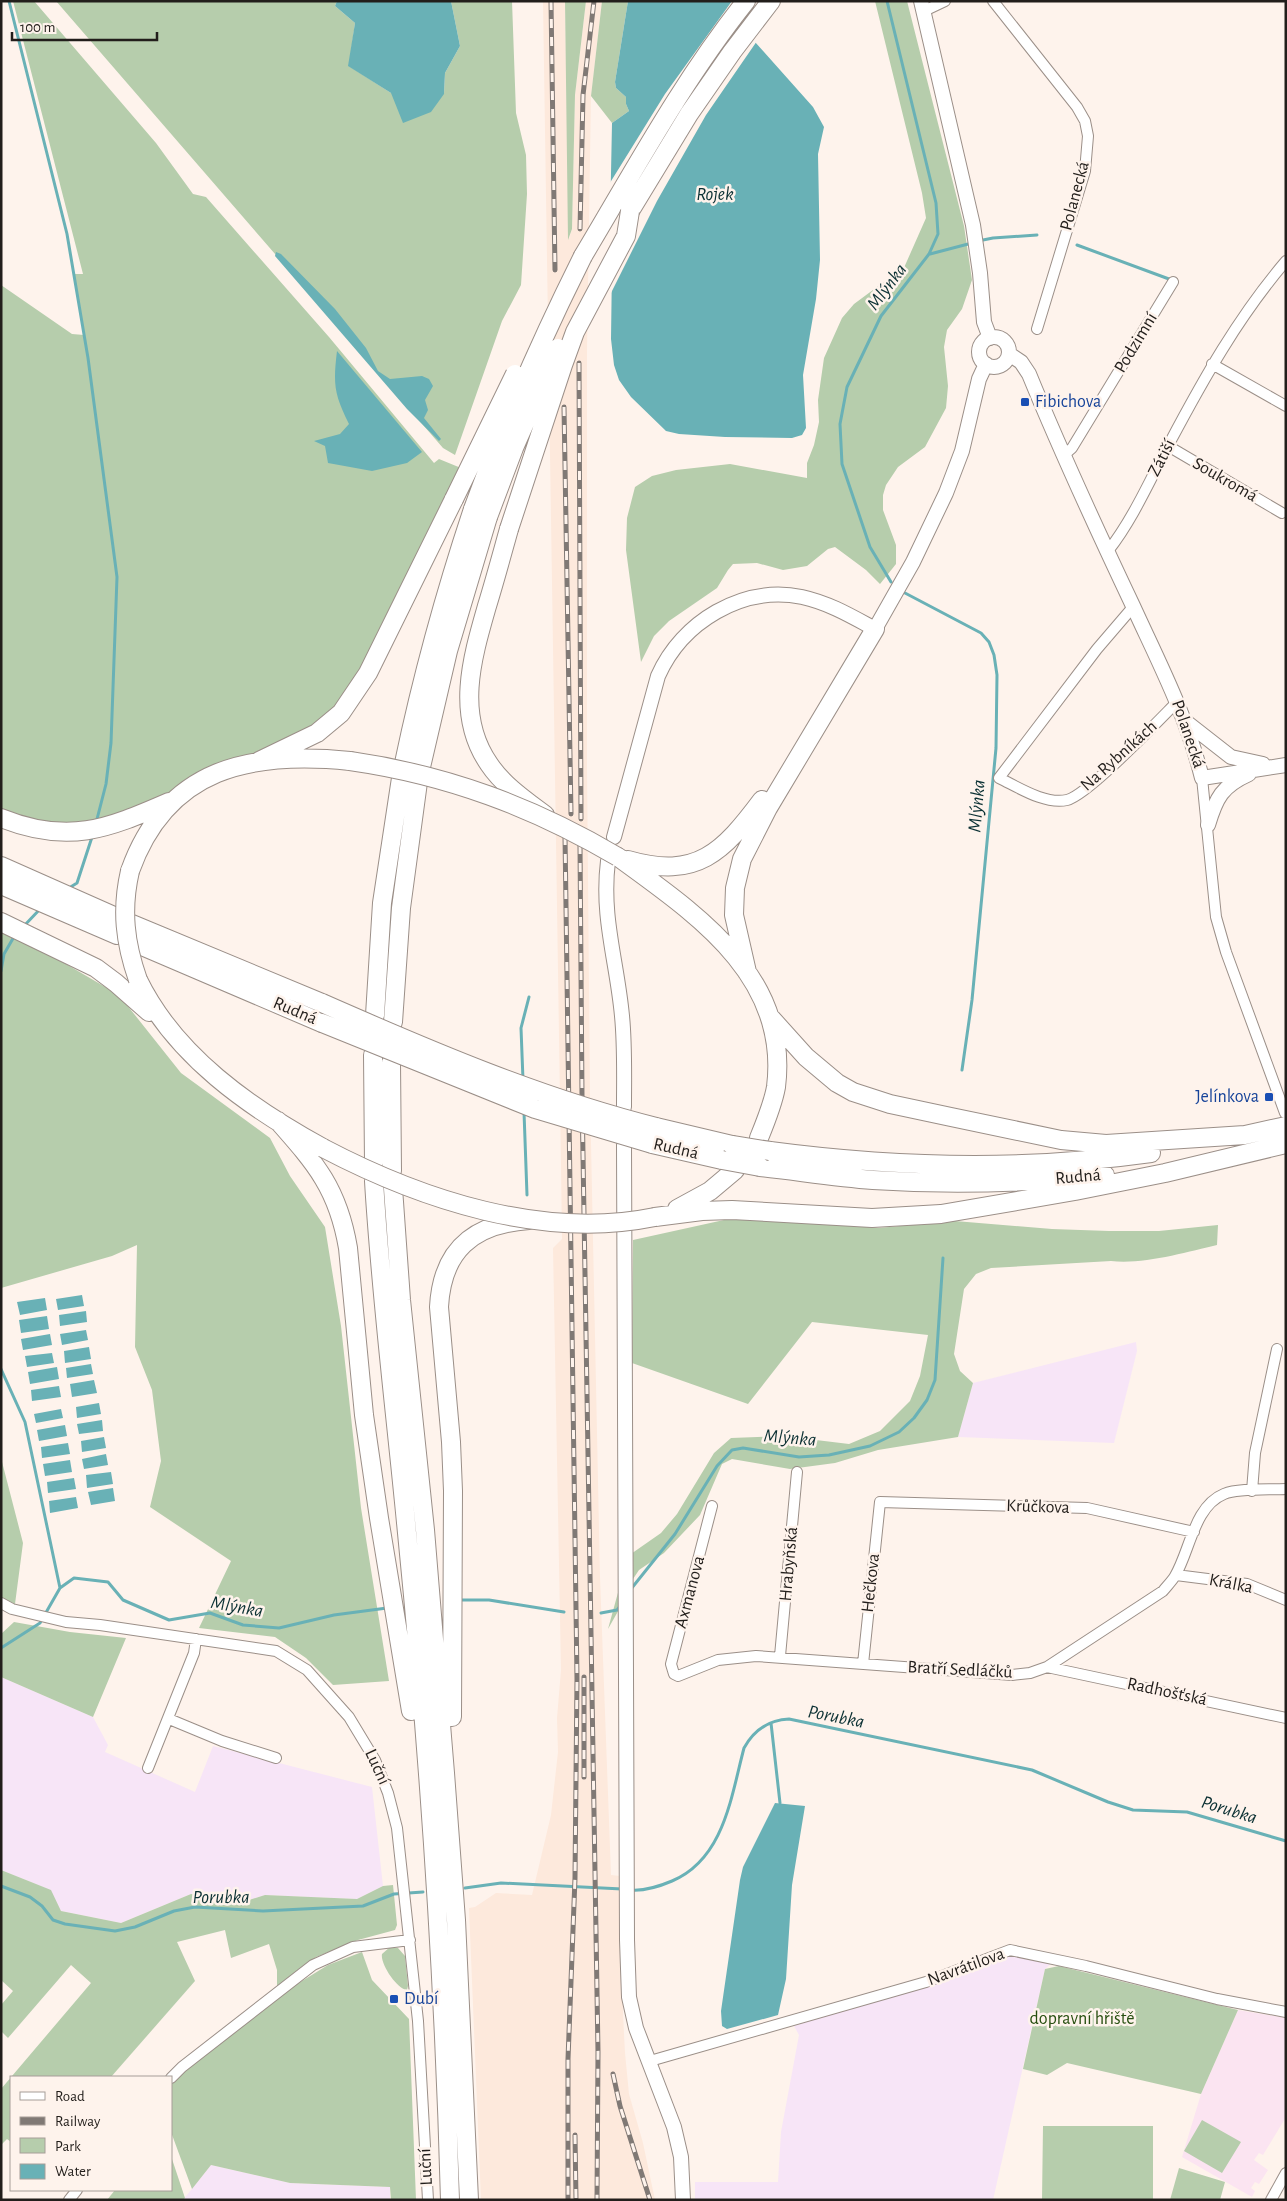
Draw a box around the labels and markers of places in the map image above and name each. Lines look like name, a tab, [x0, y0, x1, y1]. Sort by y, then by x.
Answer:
place label: Fibichova	[1035, 393, 1101, 411]
marker: Fibichova	[1019, 396, 1031, 408]
place label: Jelínkova	[1195, 1088, 1259, 1106]
marker: Jelínkova	[1263, 1091, 1275, 1103]
place label: Dubí	[404, 1990, 439, 2008]
marker: Dubí	[388, 1993, 400, 2005]

